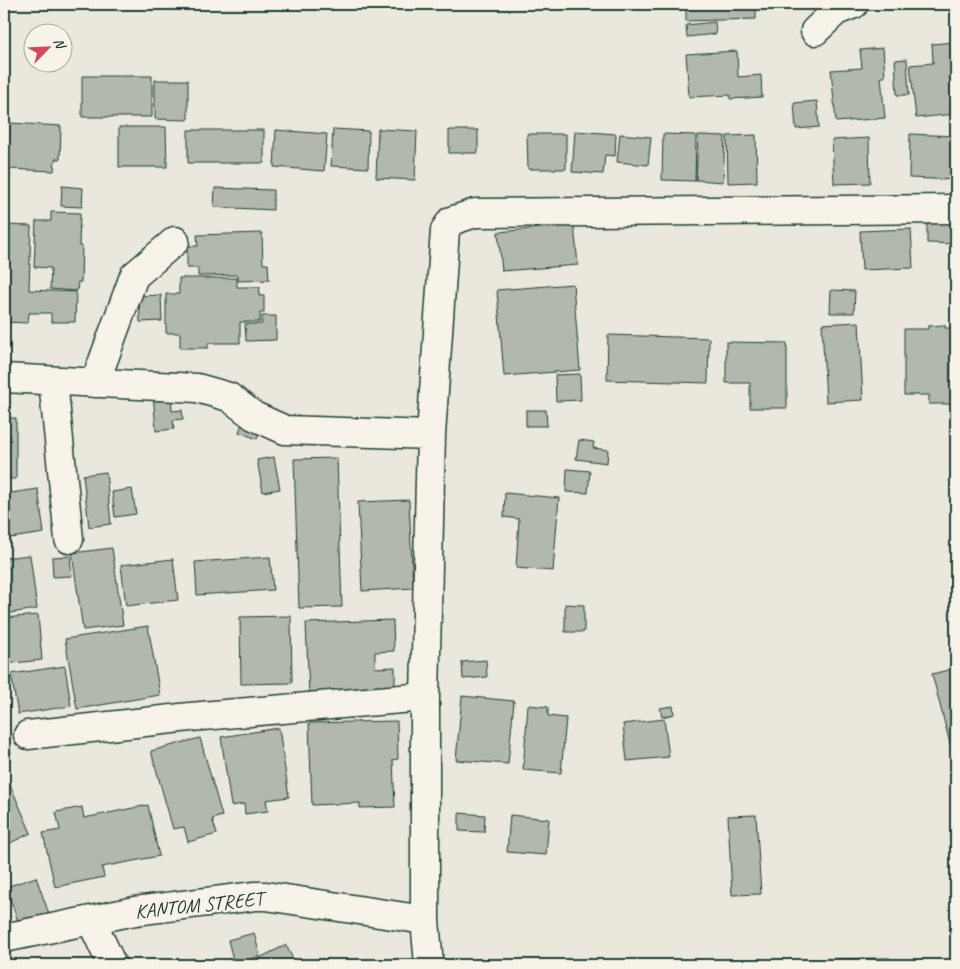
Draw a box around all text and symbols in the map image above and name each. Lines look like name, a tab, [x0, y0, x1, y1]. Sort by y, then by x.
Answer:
north arrow	[22, 22, 72, 72]
text: N	[50, 35, 70, 52]
street label: KANTOM STREET	[134, 885, 269, 924]

